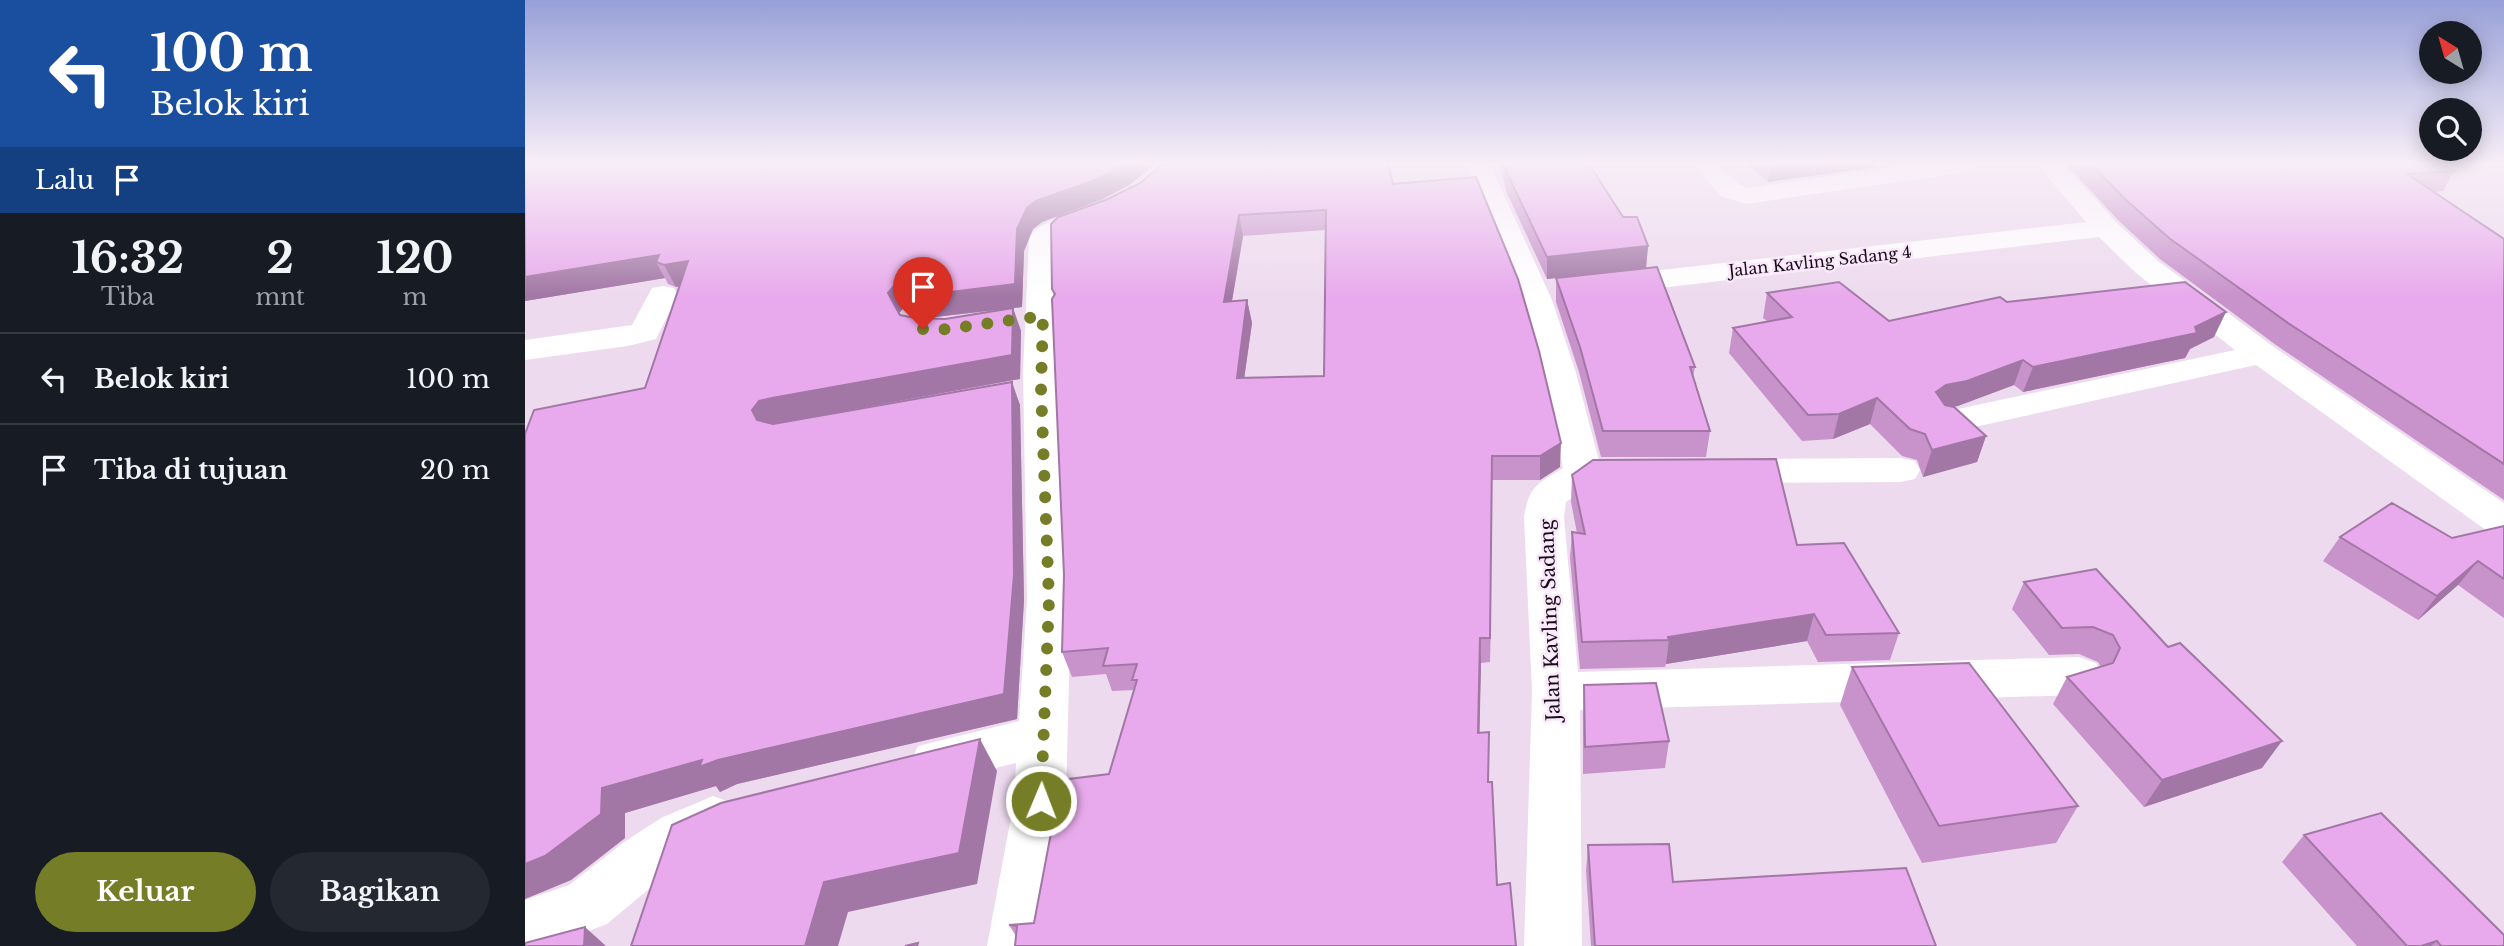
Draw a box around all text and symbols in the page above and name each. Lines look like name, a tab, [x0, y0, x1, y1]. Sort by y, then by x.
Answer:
north arrow	[2419, 21, 2481, 84]
map controls	[2419, 21, 2482, 161]
text: 100 m	[150, 23, 313, 84]
icon: left	[35, 28, 126, 119]
text: Belok kiri	[150, 84, 309, 124]
button: search	[2419, 98, 2482, 161]
icon: arrive	[108, 161, 146, 199]
text: Lalu	[35, 164, 94, 196]
text: 16:32	[71, 232, 184, 284]
text: 2	[266, 232, 294, 284]
text: 120	[376, 232, 454, 284]
street label: Jalan Kavling Sadang 4	[1726, 241, 1912, 281]
pin	[893, 257, 953, 329]
icon: arrive	[904, 268, 942, 306]
text: Tiba	[101, 283, 154, 311]
text: mnt	[256, 283, 305, 311]
text: m	[403, 283, 427, 311]
icon: left	[35, 360, 73, 398]
text: Belok kiri	[94, 363, 229, 395]
text: 100 m	[406, 363, 490, 395]
icon: arrive	[35, 451, 73, 489]
text: Tiba di tujuan	[94, 454, 288, 486]
text: 20 m	[420, 454, 490, 486]
street label: Jalan Kavling Sadang	[1535, 518, 1565, 724]
position arrow	[1004, 764, 1078, 838]
button: Keluar	[35, 852, 256, 932]
button: Bagikan	[270, 852, 490, 932]

